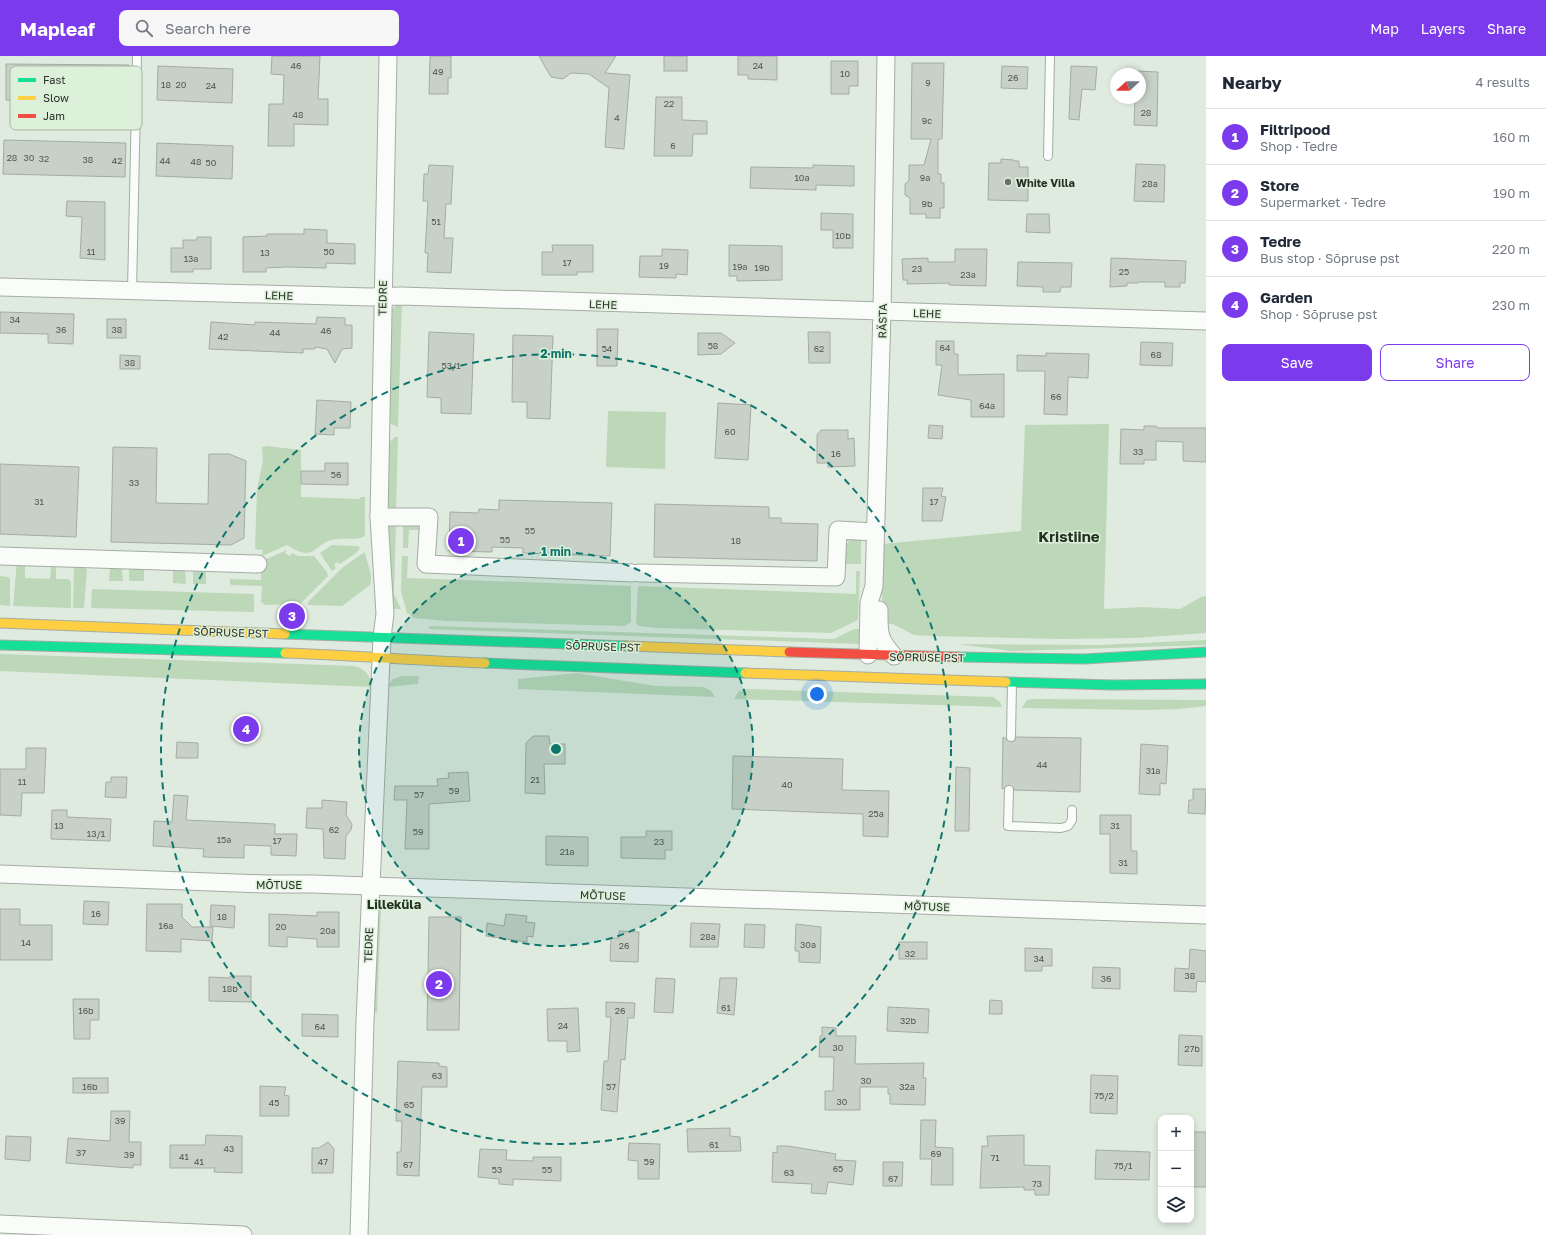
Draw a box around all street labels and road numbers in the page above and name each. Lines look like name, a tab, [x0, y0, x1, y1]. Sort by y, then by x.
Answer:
street label: TEDRE	[375, 280, 389, 316]
street label: LEHE	[265, 288, 294, 302]
street label: LEHE	[589, 297, 618, 311]
street label: RÄSTA	[875, 303, 889, 339]
street label: LEHE	[913, 306, 942, 320]
street label: SÕPRUSE PST	[193, 624, 269, 640]
street label: SÕPRUSE PST	[565, 638, 641, 654]
street label: SÕPRUSE PST	[889, 650, 965, 664]
street label: MÕTUSE	[256, 878, 302, 891]
street label: MÕTUSE	[580, 888, 626, 902]
street label: MÕTUSE	[904, 899, 950, 913]
street label: TEDRE	[361, 927, 375, 963]

